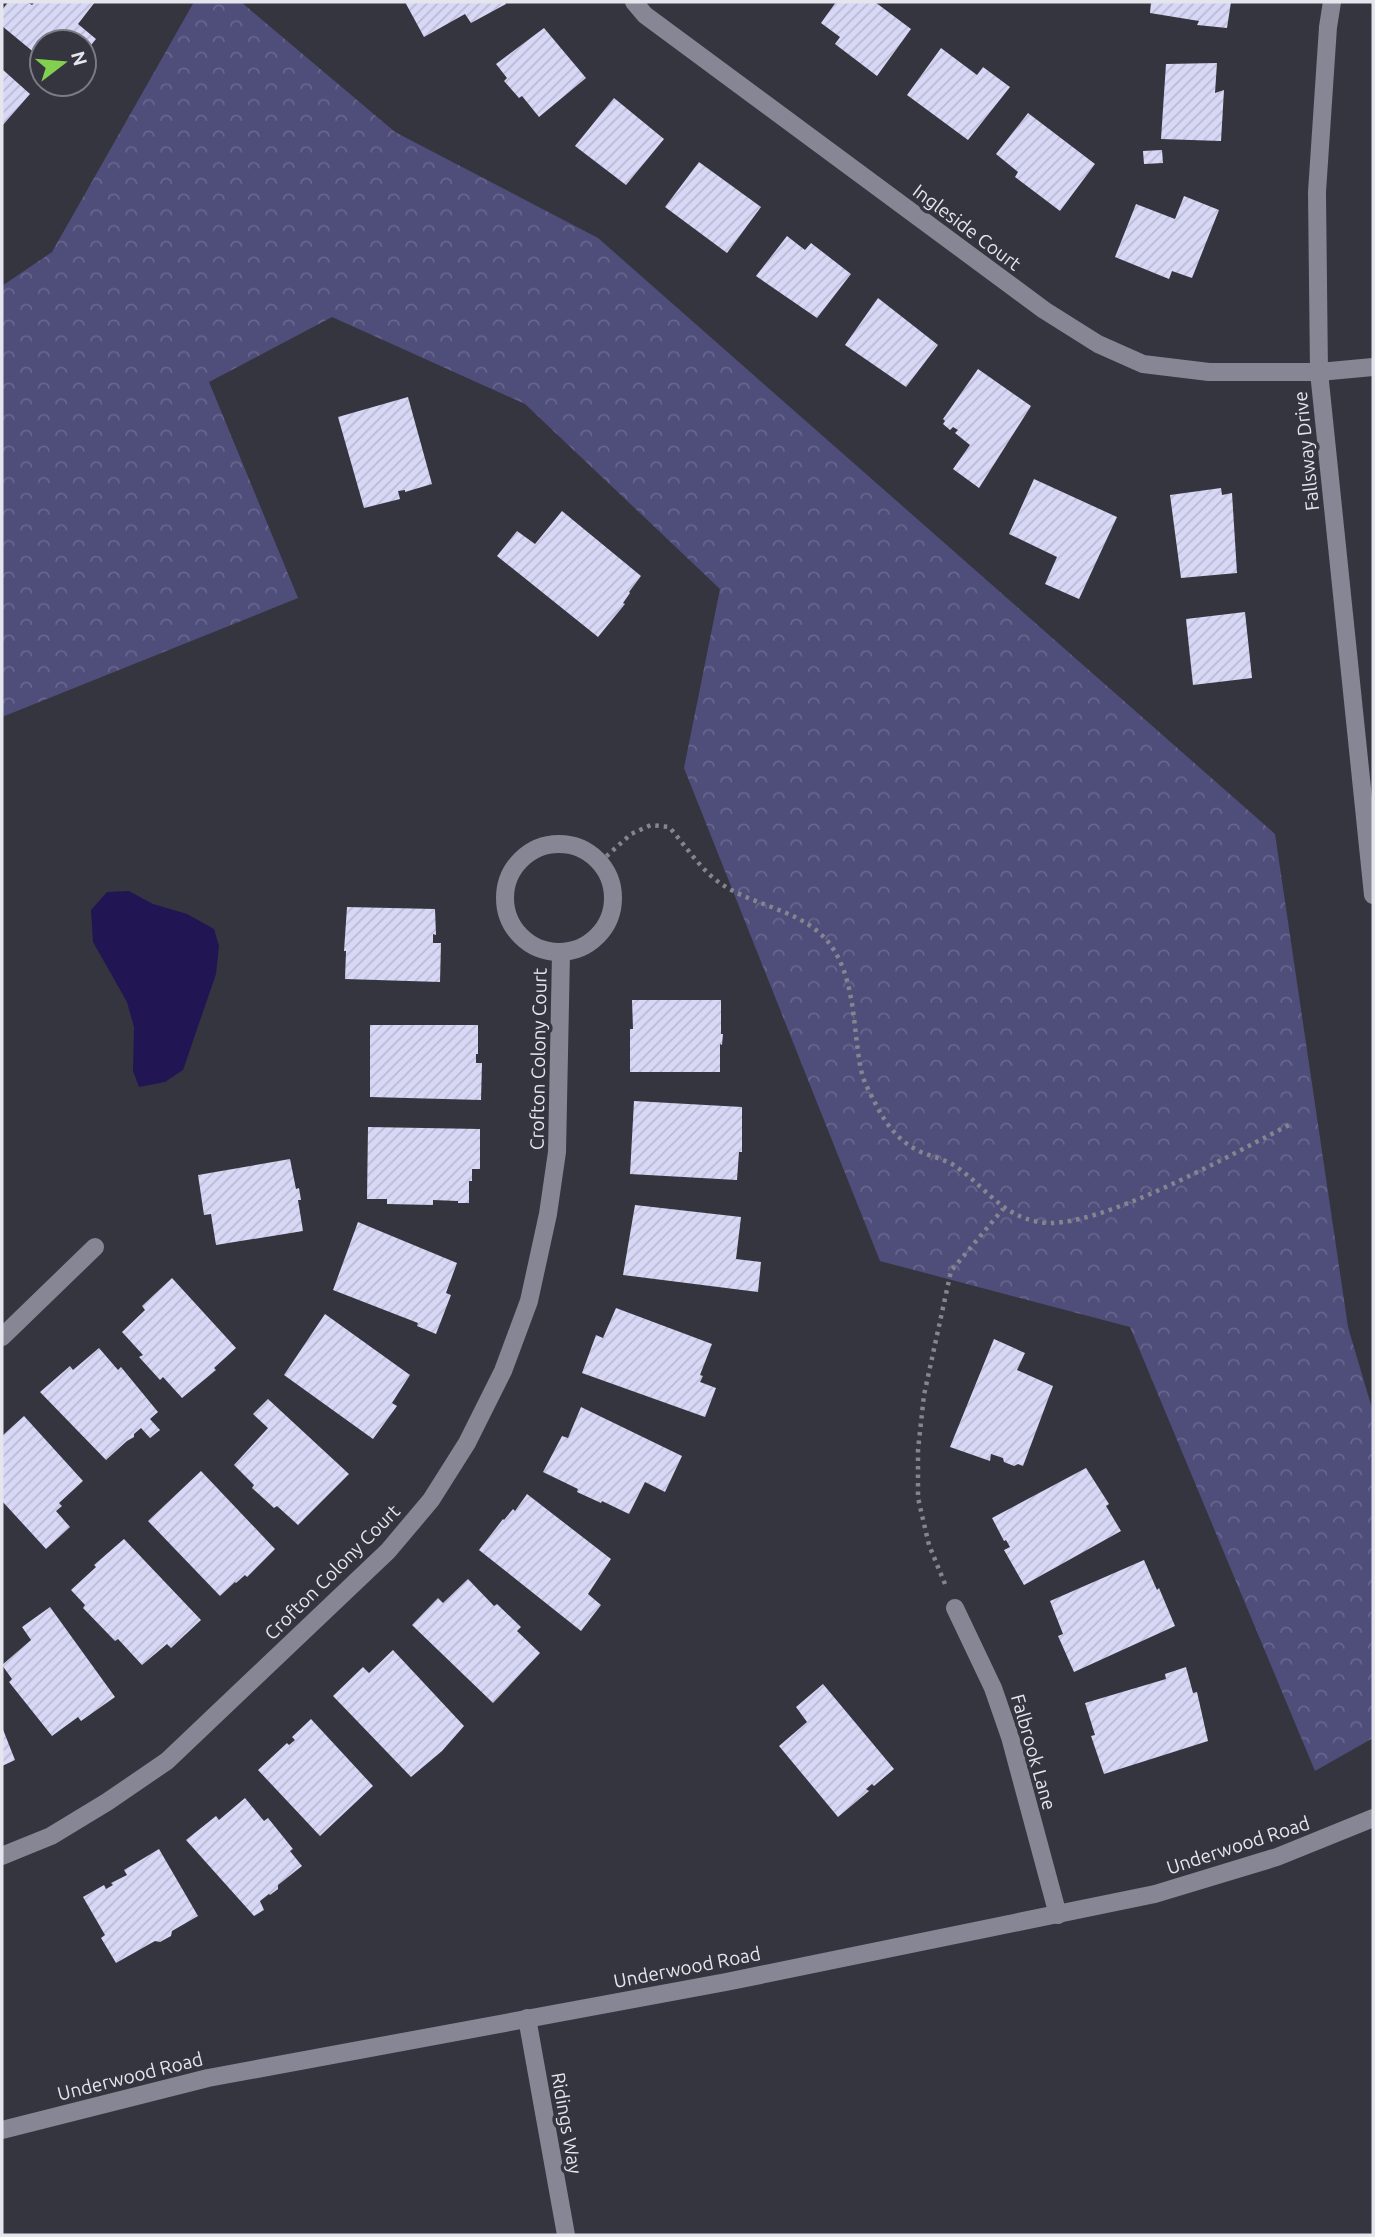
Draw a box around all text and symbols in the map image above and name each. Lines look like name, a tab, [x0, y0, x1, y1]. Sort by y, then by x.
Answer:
north arrow	[28, 28, 98, 98]
text: N	[67, 48, 92, 68]
street label: Ingleside Court	[909, 179, 1026, 275]
street label: Fallsway Drive	[1289, 390, 1323, 512]
street label: Crofton Colony Court	[525, 967, 551, 1150]
street label: Crofton Colony Court	[260, 1499, 405, 1644]
street label: Falbrook Lane	[1007, 1692, 1061, 1812]
street label: Underwood Road	[1164, 1811, 1312, 1879]
street label: Underwood Road	[612, 1942, 762, 1992]
street label: Underwood Road	[55, 2047, 205, 2105]
street label: Ridings Way	[547, 2071, 587, 2175]

